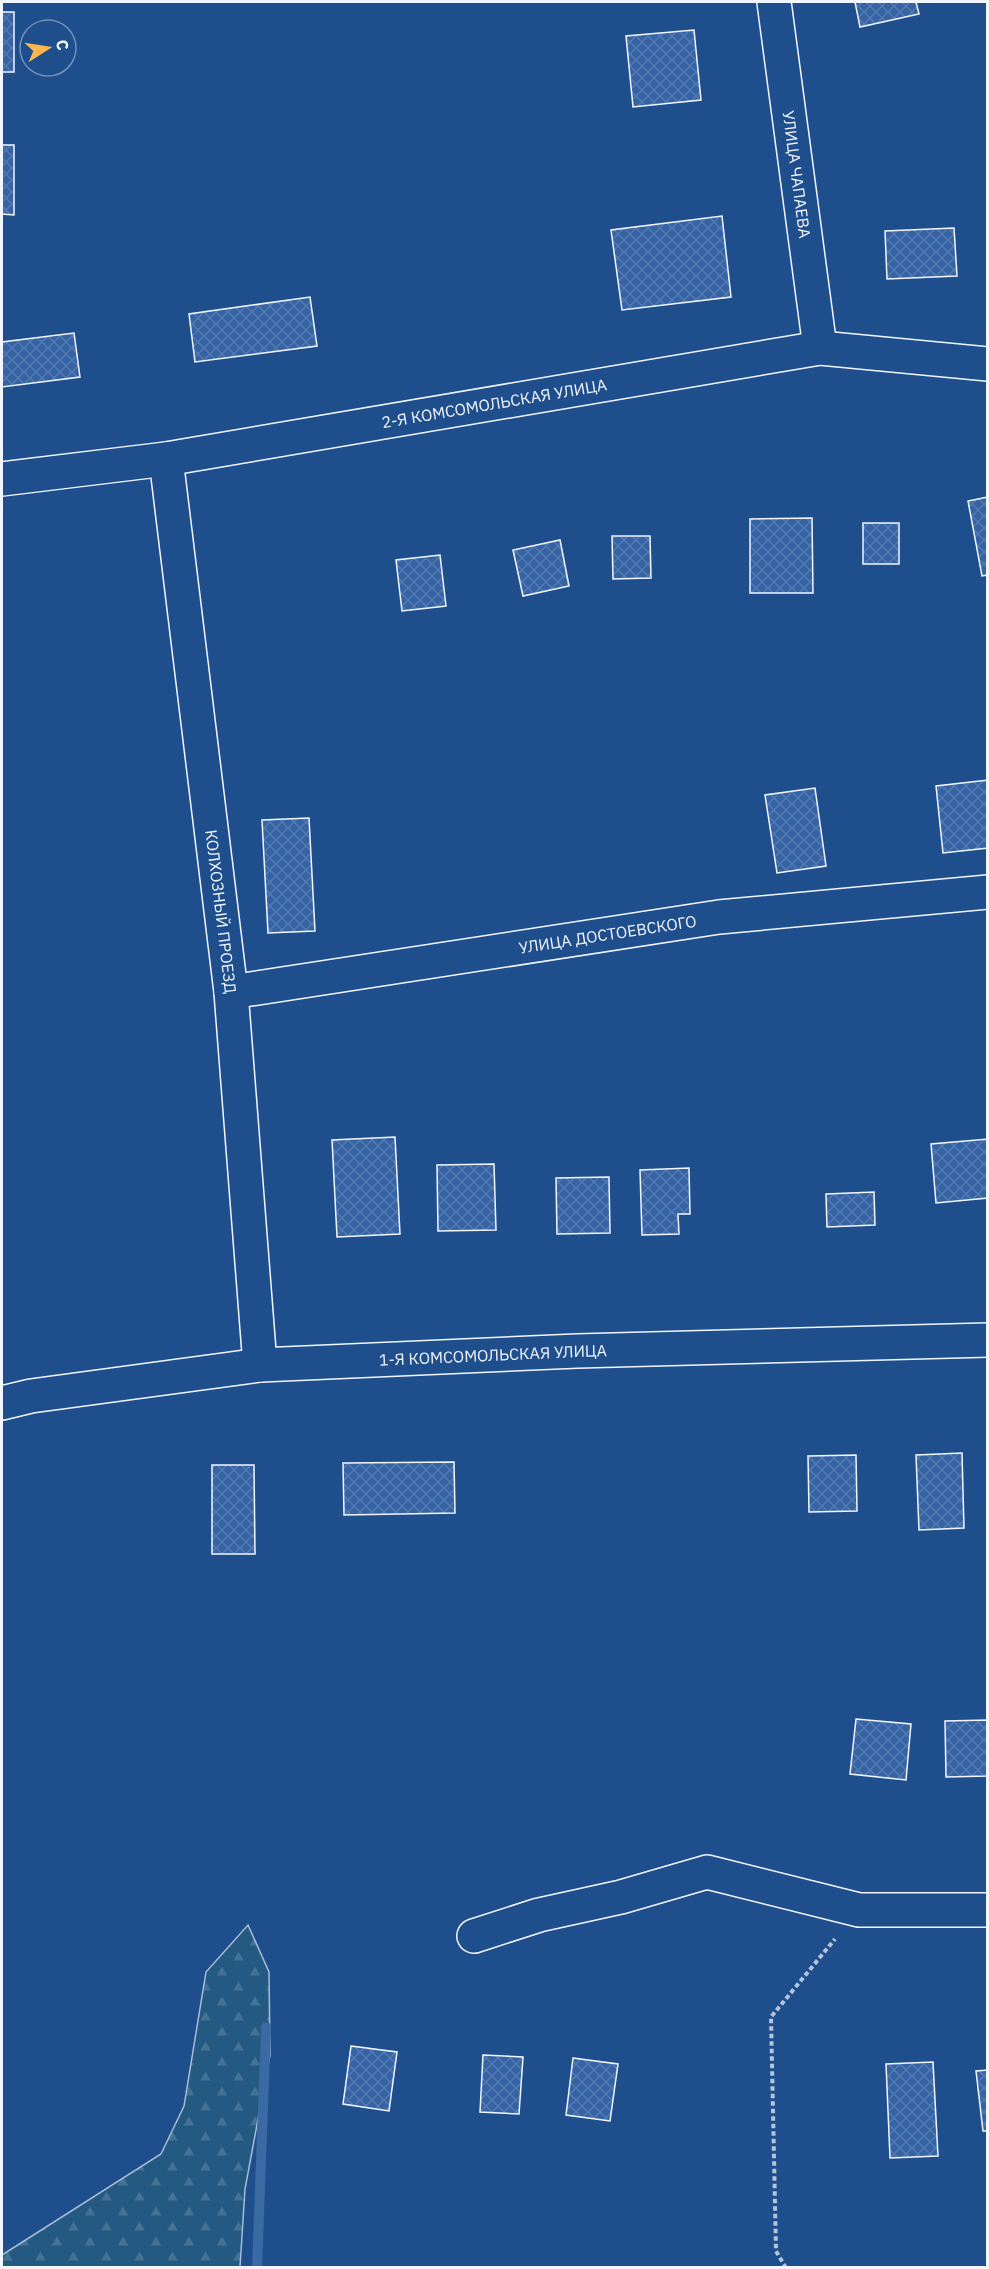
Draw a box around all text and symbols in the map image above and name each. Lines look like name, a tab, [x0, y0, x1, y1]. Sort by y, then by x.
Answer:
north arrow	[18, 18, 78, 78]
text: С	[52, 38, 74, 52]
street label: УЛИЦА ЧАПАЕВА	[779, 109, 815, 240]
street label: 2-Я КОМСОМОЛЬСКАЯ УЛИЦА	[380, 374, 608, 432]
street label: КОЛХОЗНЫЙ ПРОЕЗД	[201, 828, 241, 995]
street label: УЛИЦА ДОСТОЕВСКОГО	[517, 911, 698, 958]
street label: 1-Я КОМСОМОЛЬСКАЯ УЛИЦА	[378, 1340, 607, 1370]

